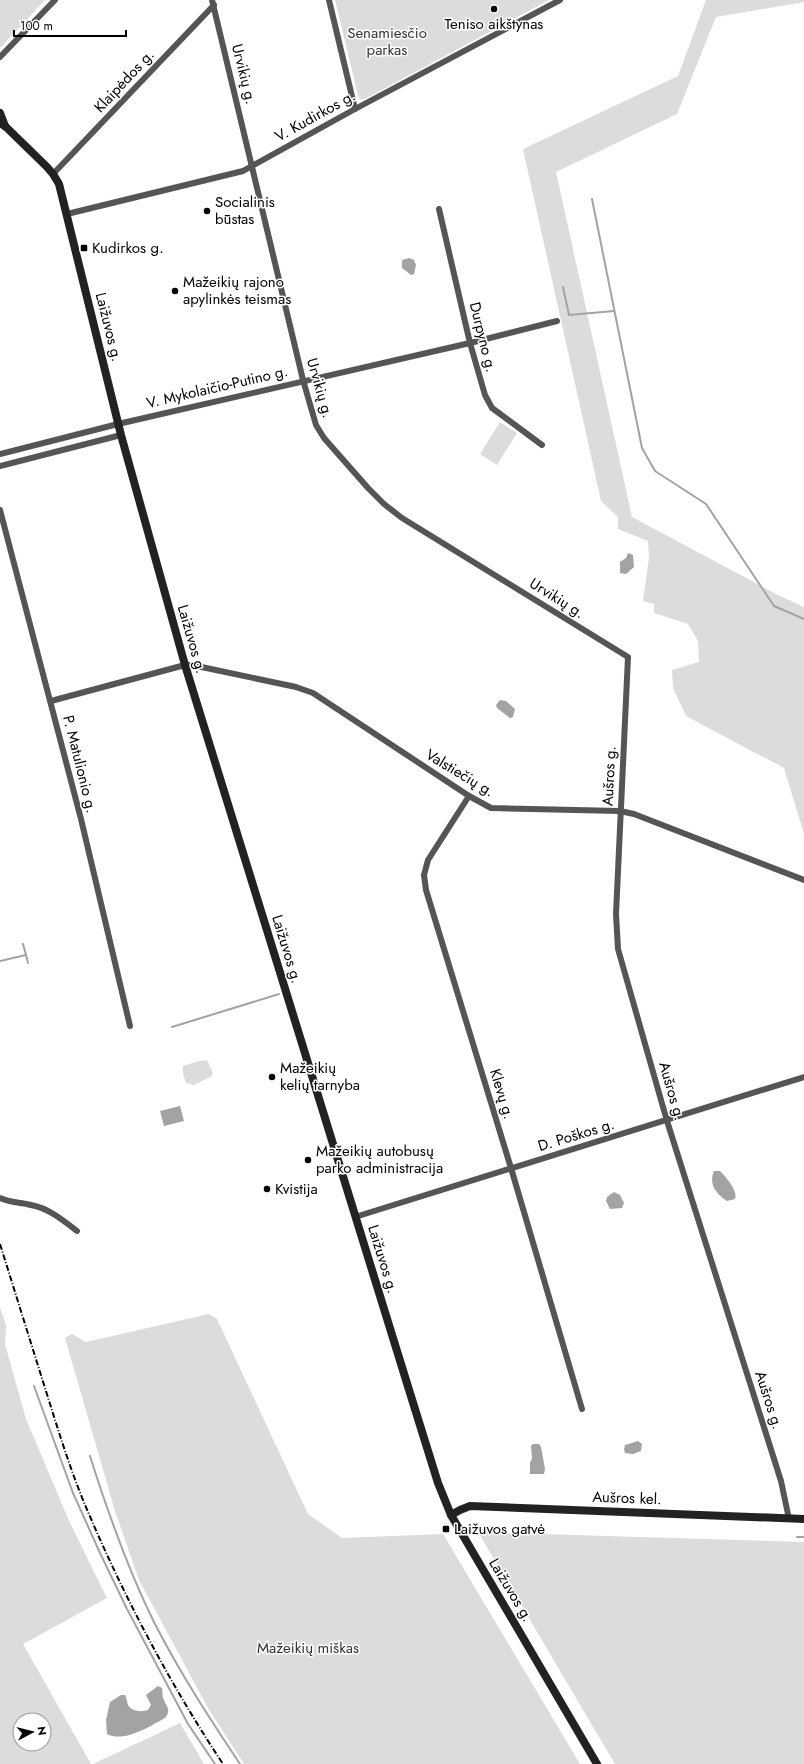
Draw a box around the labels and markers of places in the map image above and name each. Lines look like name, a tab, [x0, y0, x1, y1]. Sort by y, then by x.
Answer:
marker: Teniso aikštynas	[489, 4, 499, 14]
place label: Teniso aikštynas	[445, 13, 543, 35]
place label: Socialinis būstas	[215, 191, 275, 230]
marker: Socialinis būstas	[202, 206, 212, 216]
place label: Kudirkos g.	[92, 237, 164, 259]
marker: Kudirkos g.	[79, 243, 89, 253]
place label: Mažeikių rajono apylinkės teismas	[183, 271, 291, 310]
marker: Mažeikių rajono apylinkės teismas	[170, 286, 180, 296]
place label: Mažeikių kelių tarnyba	[280, 1057, 360, 1096]
marker: Mažeikių kelių tarnyba	[267, 1072, 277, 1082]
place label: Mažeikių autobusų parko administracija	[316, 1140, 443, 1179]
marker: Mažeikių autobusų parko administracija	[303, 1155, 313, 1165]
place label: Kvistija	[275, 1178, 318, 1200]
marker: Kvistija	[262, 1184, 272, 1194]
place label: Laižuvos gatvė	[454, 1518, 545, 1540]
marker: Laižuvos gatvė	[441, 1524, 451, 1534]

